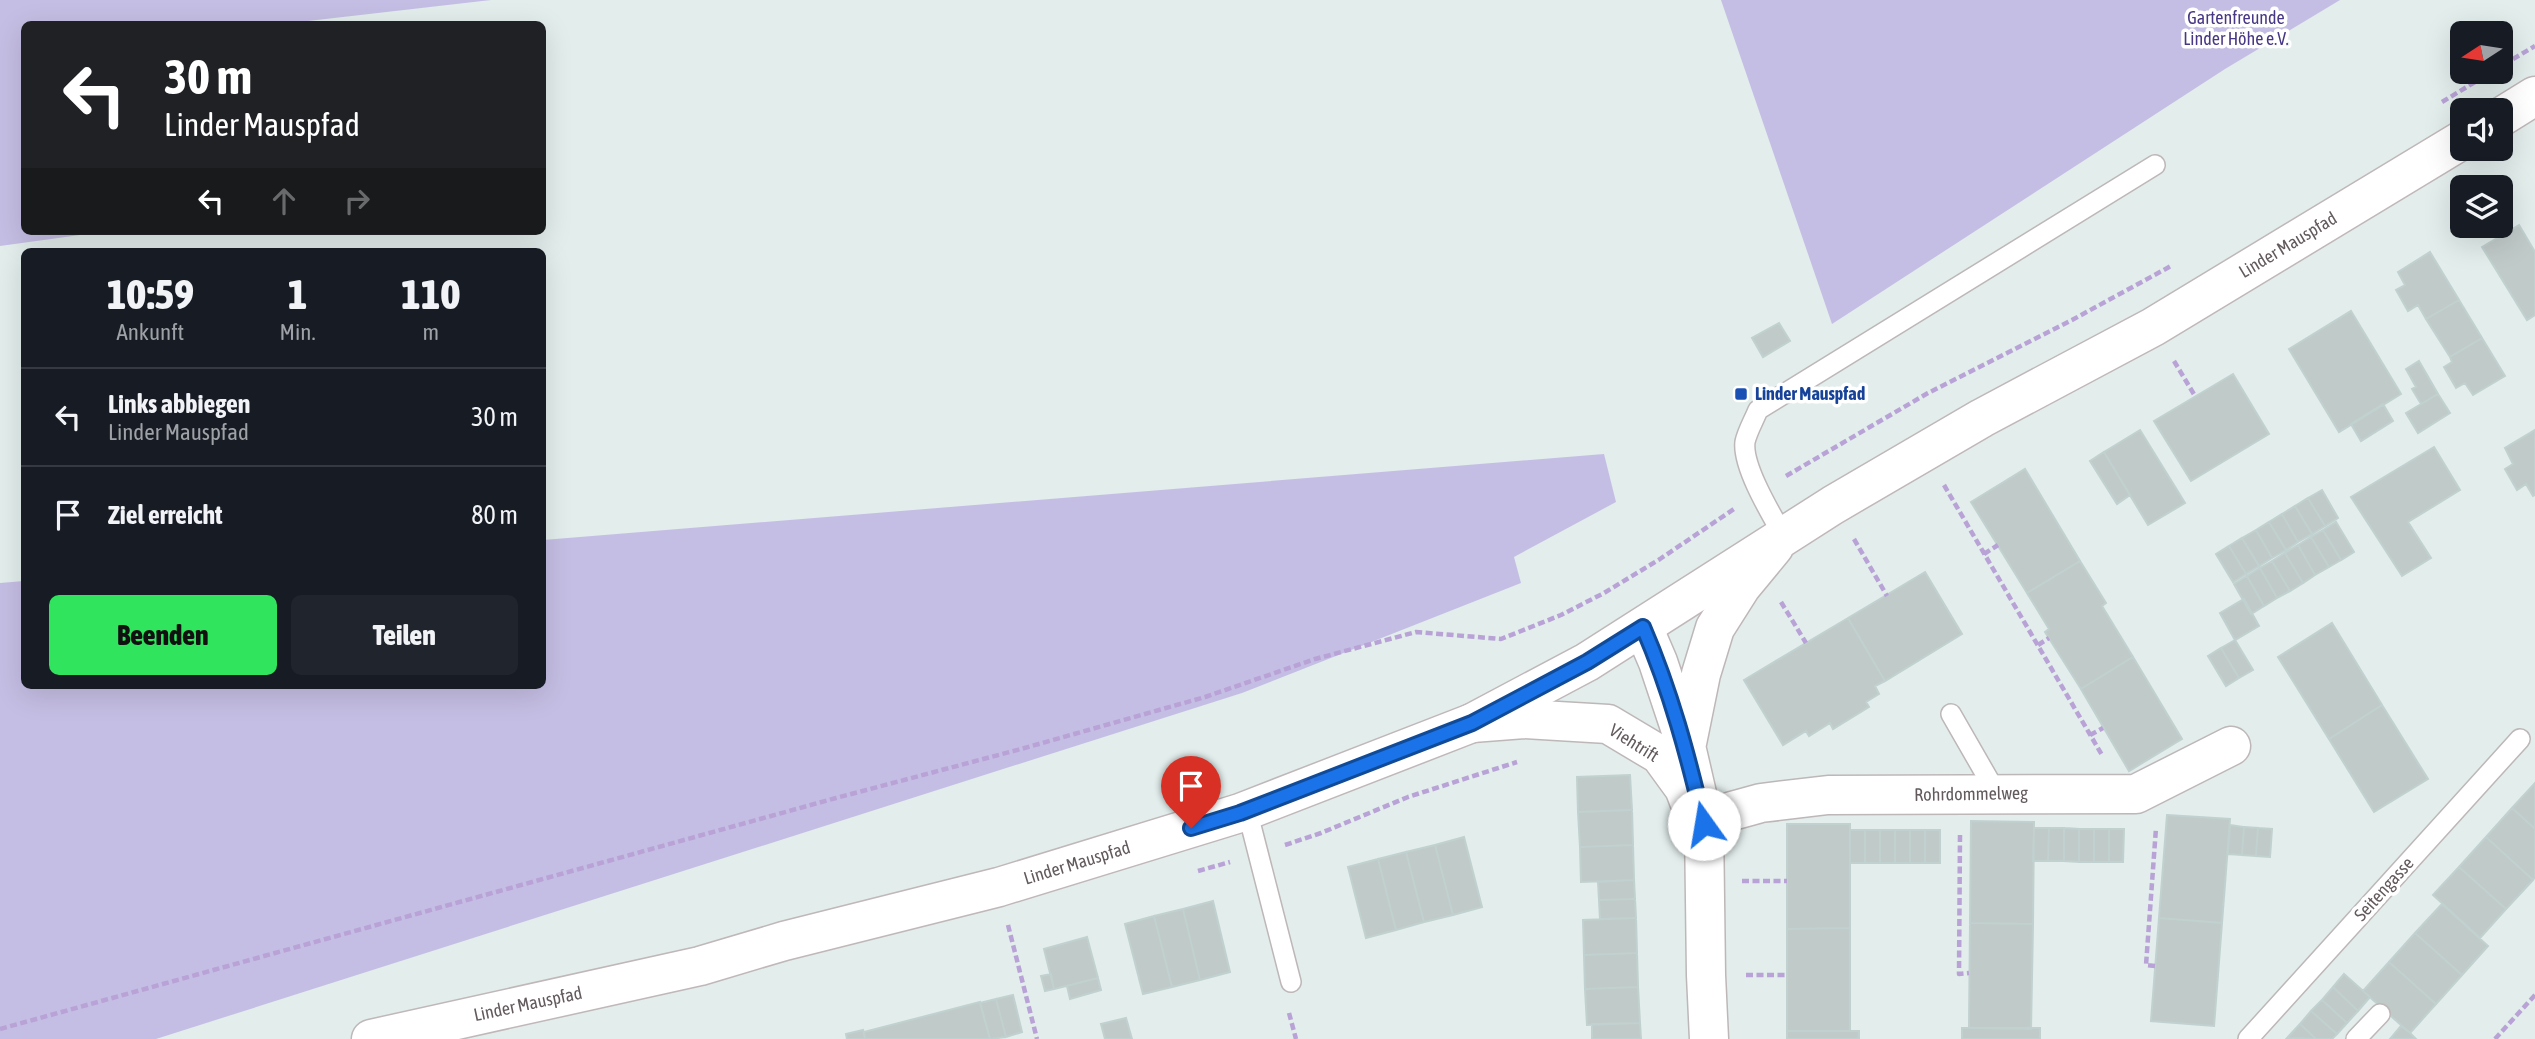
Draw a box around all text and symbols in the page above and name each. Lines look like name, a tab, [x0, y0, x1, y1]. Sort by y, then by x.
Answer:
park label: Gartenfreunde Linder Höhe e.V.	[2183, 7, 2289, 49]
north arrow	[2450, 21, 2513, 84]
map controls	[2450, 21, 2513, 238]
text: 30 m	[164, 48, 252, 104]
icon: left	[49, 49, 140, 140]
button: sound	[2450, 98, 2513, 161]
text: Linder Mauspfad	[164, 106, 360, 143]
button: layers	[2450, 175, 2513, 238]
icon: left	[192, 182, 230, 220]
icon: ahead	[265, 182, 303, 220]
icon: right	[338, 182, 376, 220]
street label: Linder Mauspfad	[2235, 207, 2340, 282]
text: 10:59	[107, 270, 194, 318]
text: 1	[288, 270, 307, 318]
text: 110	[401, 270, 460, 318]
text: Ankunft	[116, 319, 184, 345]
text: Min.	[280, 319, 315, 345]
text: m	[422, 319, 439, 345]
place label: Linder Mauspfad	[1755, 383, 1865, 404]
marker: Linder Mauspfad	[1733, 386, 1749, 402]
text: Links abbiegen	[108, 389, 250, 419]
icon: left	[49, 398, 87, 436]
text: 30 m	[471, 402, 518, 432]
text: Linder Mauspfad	[108, 419, 249, 445]
icon: arrive	[49, 496, 87, 534]
text: Ziel erreicht	[108, 500, 223, 530]
text: 80 m	[471, 500, 518, 530]
button: Beenden	[49, 595, 277, 675]
button: Teilen	[291, 595, 518, 675]
street label: Viehtrift	[1606, 719, 1663, 766]
pin	[1161, 756, 1221, 828]
icon: arrive	[1172, 767, 1210, 805]
street label: Rohrdommelweg	[1914, 782, 2028, 805]
position arrow	[1667, 787, 1741, 861]
street label: Linder Mauspfad	[1021, 836, 1133, 889]
street label: Seitengasse	[2350, 853, 2418, 925]
street label: Linder Mauspfad	[472, 982, 584, 1025]

